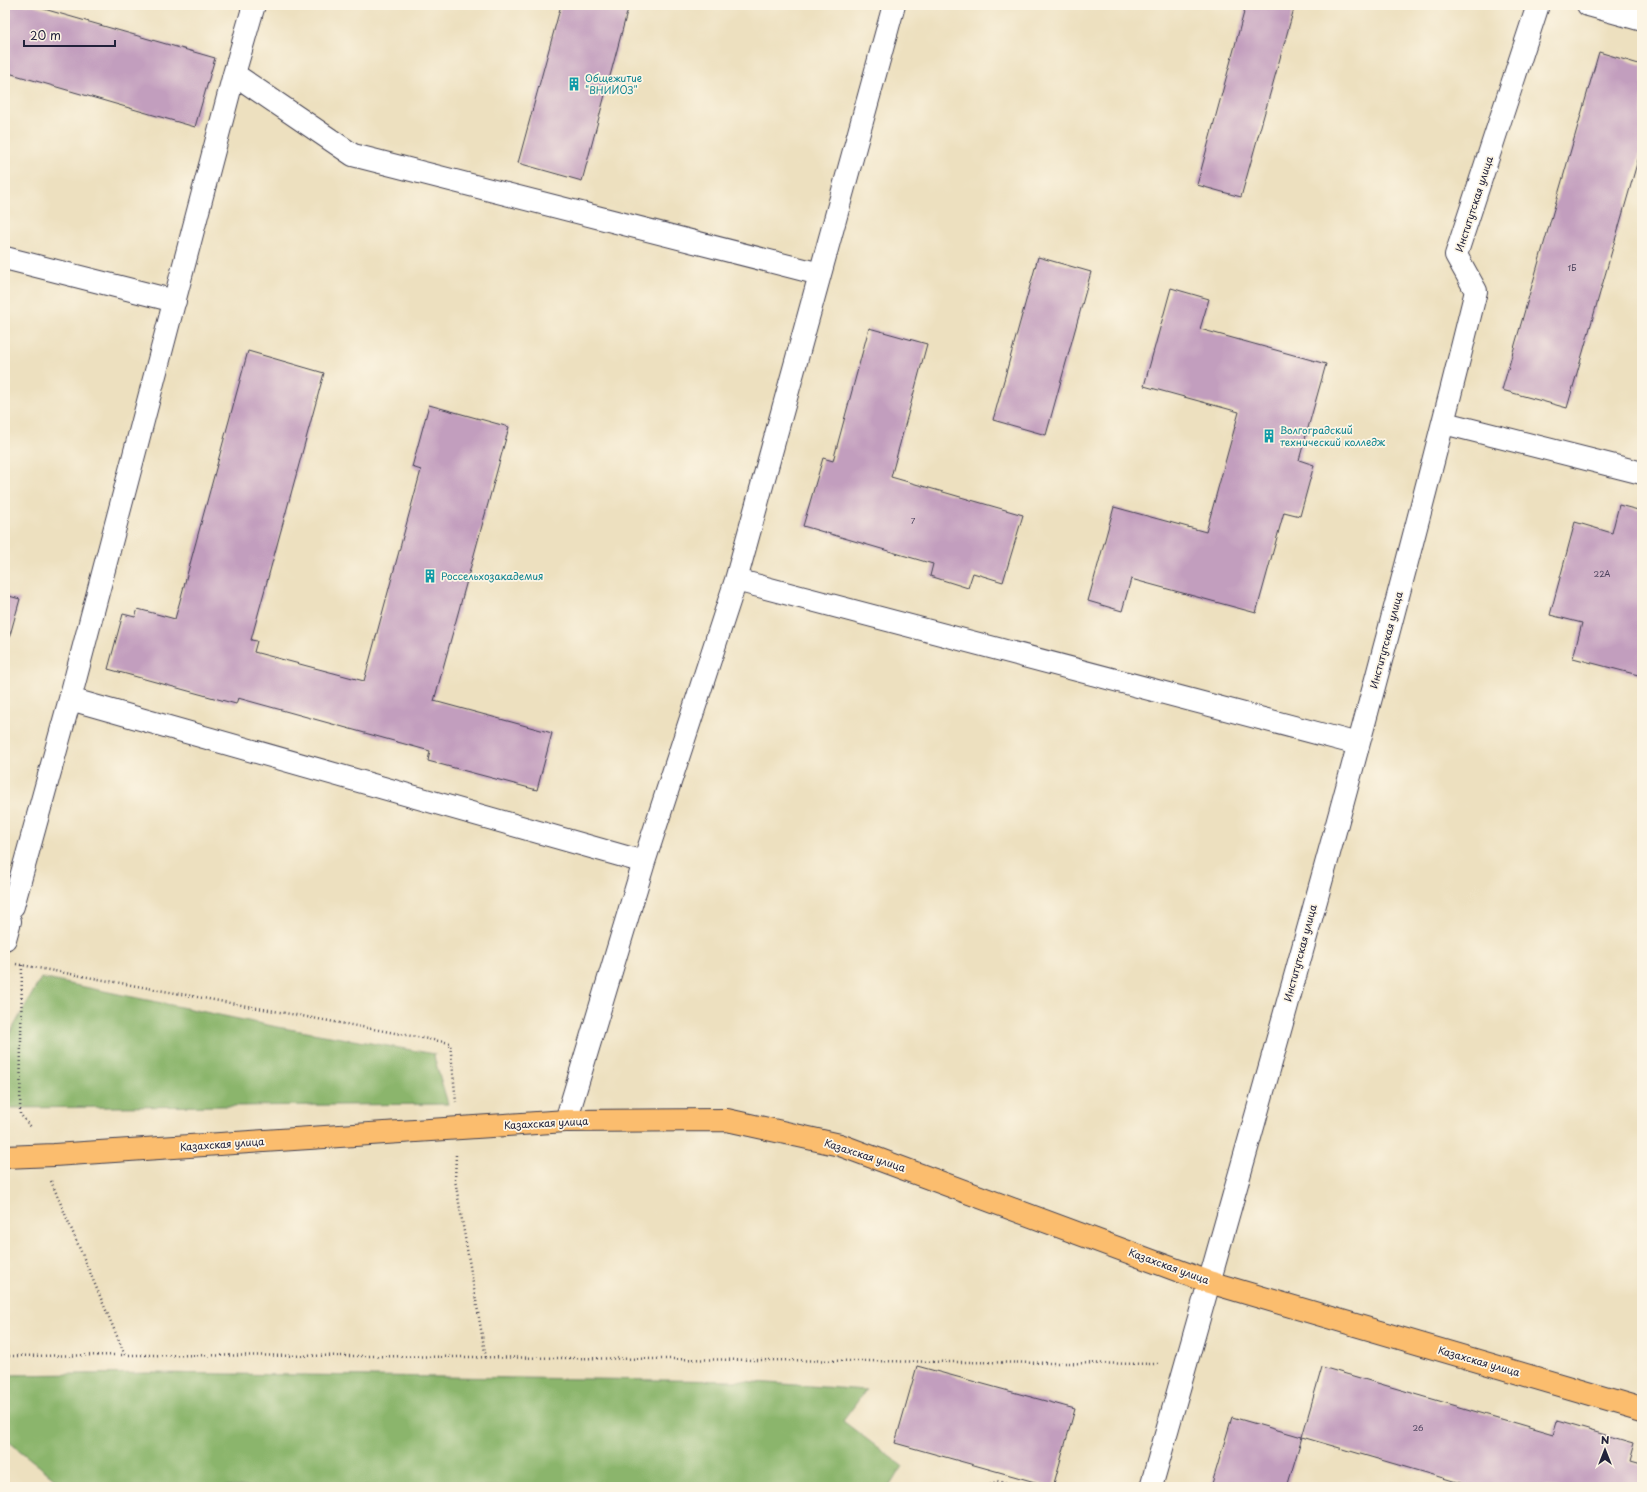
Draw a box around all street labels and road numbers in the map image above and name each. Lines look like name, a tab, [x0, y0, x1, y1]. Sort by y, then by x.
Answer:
street label: Институтская улица	[1451, 153, 1497, 254]
street label: Институтская улица	[1365, 589, 1407, 690]
street label: Институтская улица	[1279, 902, 1321, 1003]
street label: Казахская улица	[503, 1113, 589, 1132]
street label: Казахская улица	[179, 1133, 265, 1154]
street label: Казахская улица	[823, 1134, 908, 1175]
street label: Казахская улица	[1127, 1244, 1212, 1287]
street label: Казахская улица	[1436, 1342, 1523, 1380]

